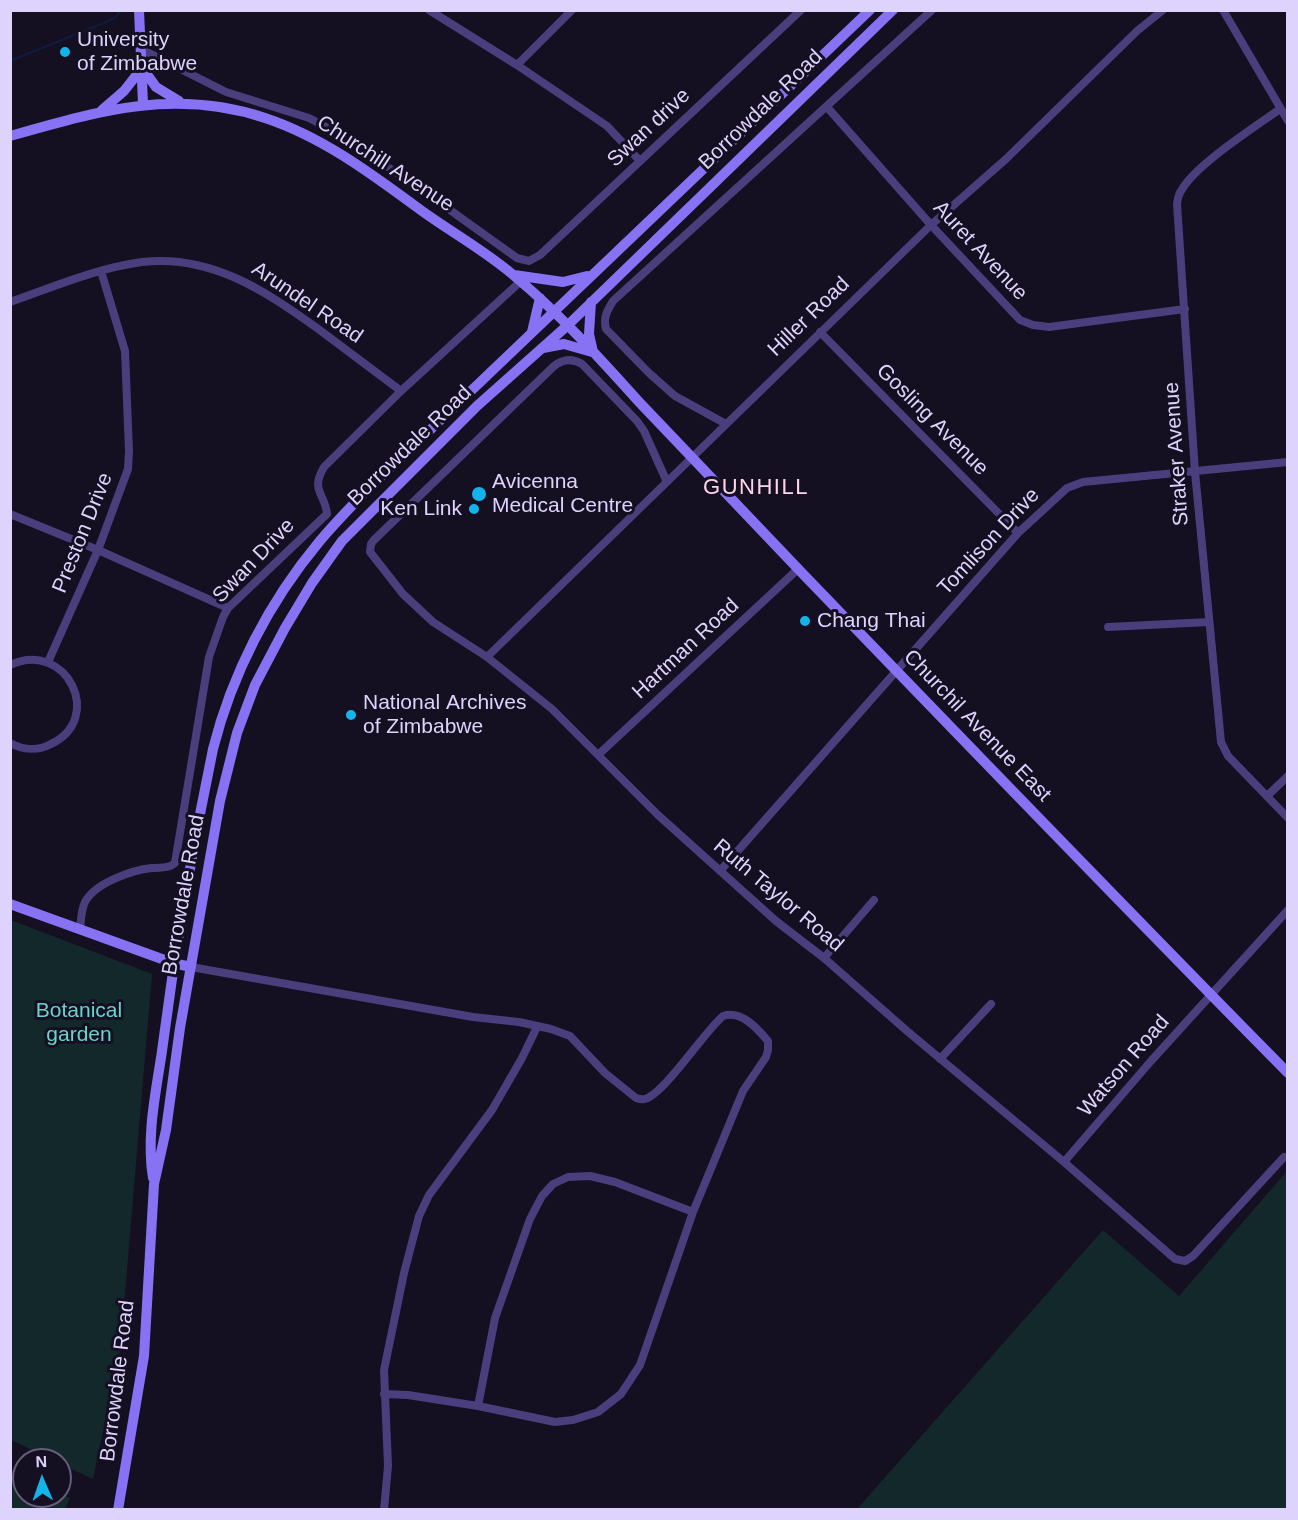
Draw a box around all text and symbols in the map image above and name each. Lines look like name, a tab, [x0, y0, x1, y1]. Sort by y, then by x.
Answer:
place label: University of Zimbabwe	[77, 27, 197, 77]
marker: University of Zimbabwe	[58, 45, 72, 59]
street label: Borrowdale Road	[694, 45, 828, 175]
street label: Swan drive	[602, 83, 696, 173]
street label: Churchill Avenue	[312, 110, 458, 218]
street label: Auret Avenue	[928, 196, 1032, 306]
street label: Arundel Road	[247, 257, 367, 349]
street label: Hiller Road	[763, 272, 855, 362]
street label: Gosling Avenue	[871, 359, 993, 481]
street label: Borrowdale Road	[343, 381, 477, 511]
street label: Straker Avenue	[1159, 381, 1195, 527]
street label: Preston Drive	[47, 469, 119, 597]
place label: Avicenna Medical Centre	[492, 469, 633, 519]
district label: GUNHILL	[703, 475, 809, 501]
street label: Tomlison Drive	[933, 483, 1045, 601]
marker: Avicenna Medical Centre	[470, 485, 488, 503]
place label: Ken Link	[380, 496, 462, 522]
marker: Ken Link	[467, 502, 481, 516]
street label: Swan Drive	[208, 514, 300, 608]
street label: Hartman Road	[627, 593, 745, 705]
place label: Chang Thai	[817, 608, 926, 634]
marker: Chang Thai	[798, 614, 812, 628]
street label: Churchil Avenue East	[898, 645, 1056, 807]
place label: National Archives of Zimbabwe	[363, 690, 526, 740]
marker: National Archives of Zimbabwe	[344, 708, 358, 722]
street label: Borrowdale Road	[158, 813, 210, 977]
street label: Ruth Taylor Road	[708, 834, 848, 958]
park label: Botanical garden	[36, 998, 122, 1048]
street label: Watson Road	[1073, 1010, 1175, 1122]
street label: Borrowdale Road	[96, 1299, 140, 1463]
north arrow	[12, 1448, 72, 1508]
text: N	[35, 1453, 47, 1470]

